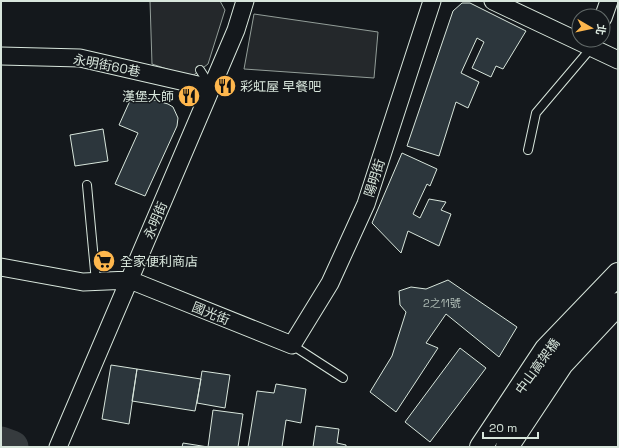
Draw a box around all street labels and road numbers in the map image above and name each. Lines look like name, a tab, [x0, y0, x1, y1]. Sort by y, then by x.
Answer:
street label: 永明街60巷	[72, 51, 142, 80]
street label: 陽明街	[360, 157, 389, 199]
street label: 永明街	[140, 199, 171, 241]
street label: 國光街	[190, 298, 232, 329]
street label: 中山高架橋	[511, 335, 563, 398]

